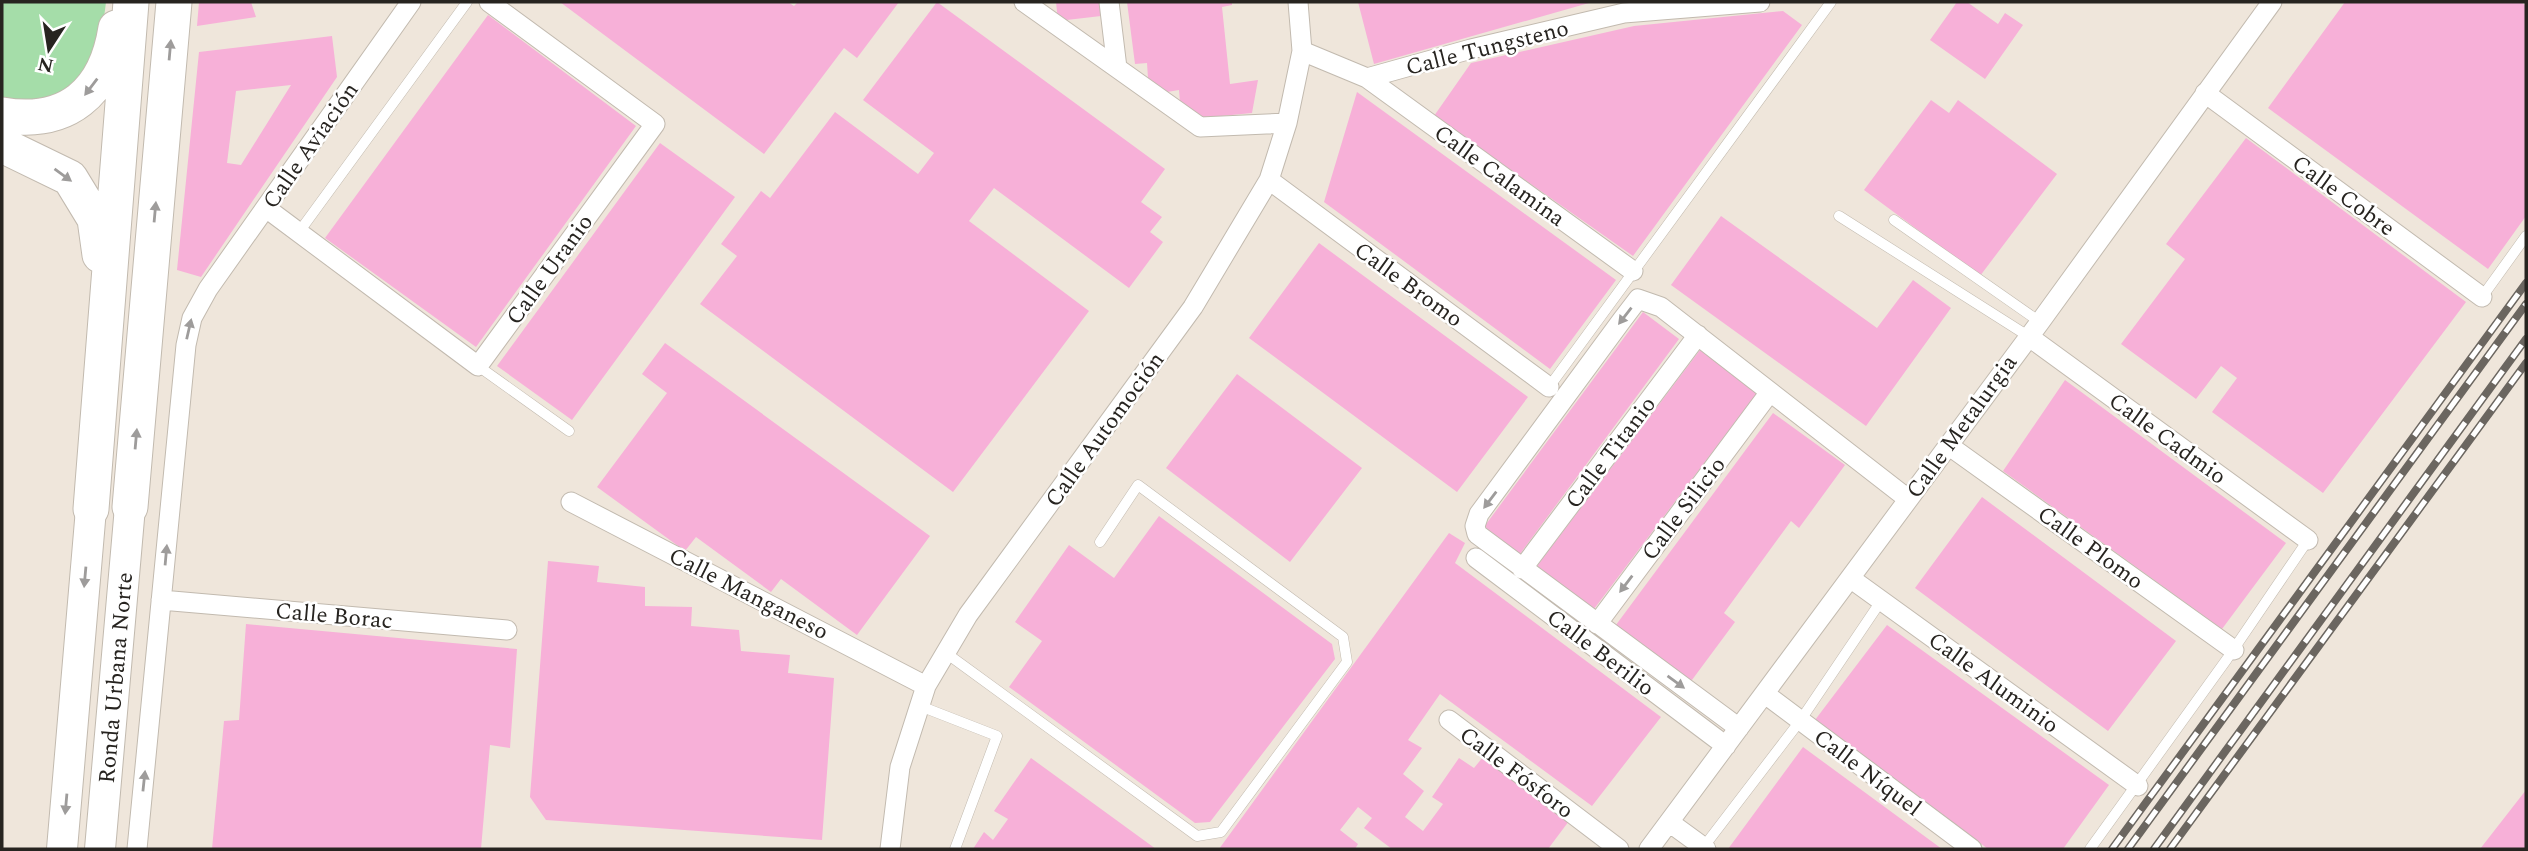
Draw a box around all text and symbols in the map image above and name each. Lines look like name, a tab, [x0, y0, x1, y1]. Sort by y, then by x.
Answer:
street label: Calle Tungsteno	[1402, 11, 1573, 86]
north arrow	[14, 14, 84, 84]
one-way arrow	[165, 39, 176, 61]
text: N	[35, 48, 56, 80]
street label: Calle Aviación	[254, 75, 368, 217]
one-way arrow	[84, 77, 98, 96]
street label: Calle Calamina	[1426, 116, 1572, 236]
street label: Calle Cobre	[2284, 147, 2402, 246]
one-way arrow	[54, 168, 72, 182]
one-way arrow	[150, 201, 161, 223]
street label: Calle Uranio	[498, 207, 603, 333]
street label: Calle Bromo	[1346, 234, 1470, 337]
one-way arrow	[1617, 307, 1632, 325]
one-way arrow	[184, 318, 195, 340]
street label: Calle Automoción	[1037, 345, 1174, 515]
street label: Calle Metalurgia	[1898, 348, 2026, 506]
street label: Calle Cadmio	[2101, 384, 2233, 494]
street label: Calle Titanio	[1557, 389, 1665, 517]
one-way arrow	[131, 428, 142, 450]
street label: Calle Silicio	[1633, 450, 1735, 568]
one-way arrow	[1484, 491, 1498, 509]
street label: Calle Plomo	[2030, 498, 2151, 599]
street label: Calle Manganeso	[662, 539, 834, 650]
one-way arrow	[161, 544, 172, 566]
one-way arrow	[79, 566, 90, 588]
street label: Ronda Urbana Norte	[90, 571, 143, 785]
one-way arrow	[1619, 575, 1634, 593]
street label: Calle Borac	[274, 594, 394, 639]
street label: Calle Berilio	[1539, 601, 1662, 706]
street label: Calle Aluminio	[1920, 624, 2066, 743]
one-way arrow	[1667, 675, 1685, 689]
street label: Calle Fósforo	[1451, 718, 1581, 828]
street label: Calle Níquel	[1806, 721, 1929, 826]
one-way arrow	[138, 770, 149, 792]
one-way arrow	[60, 793, 71, 815]

